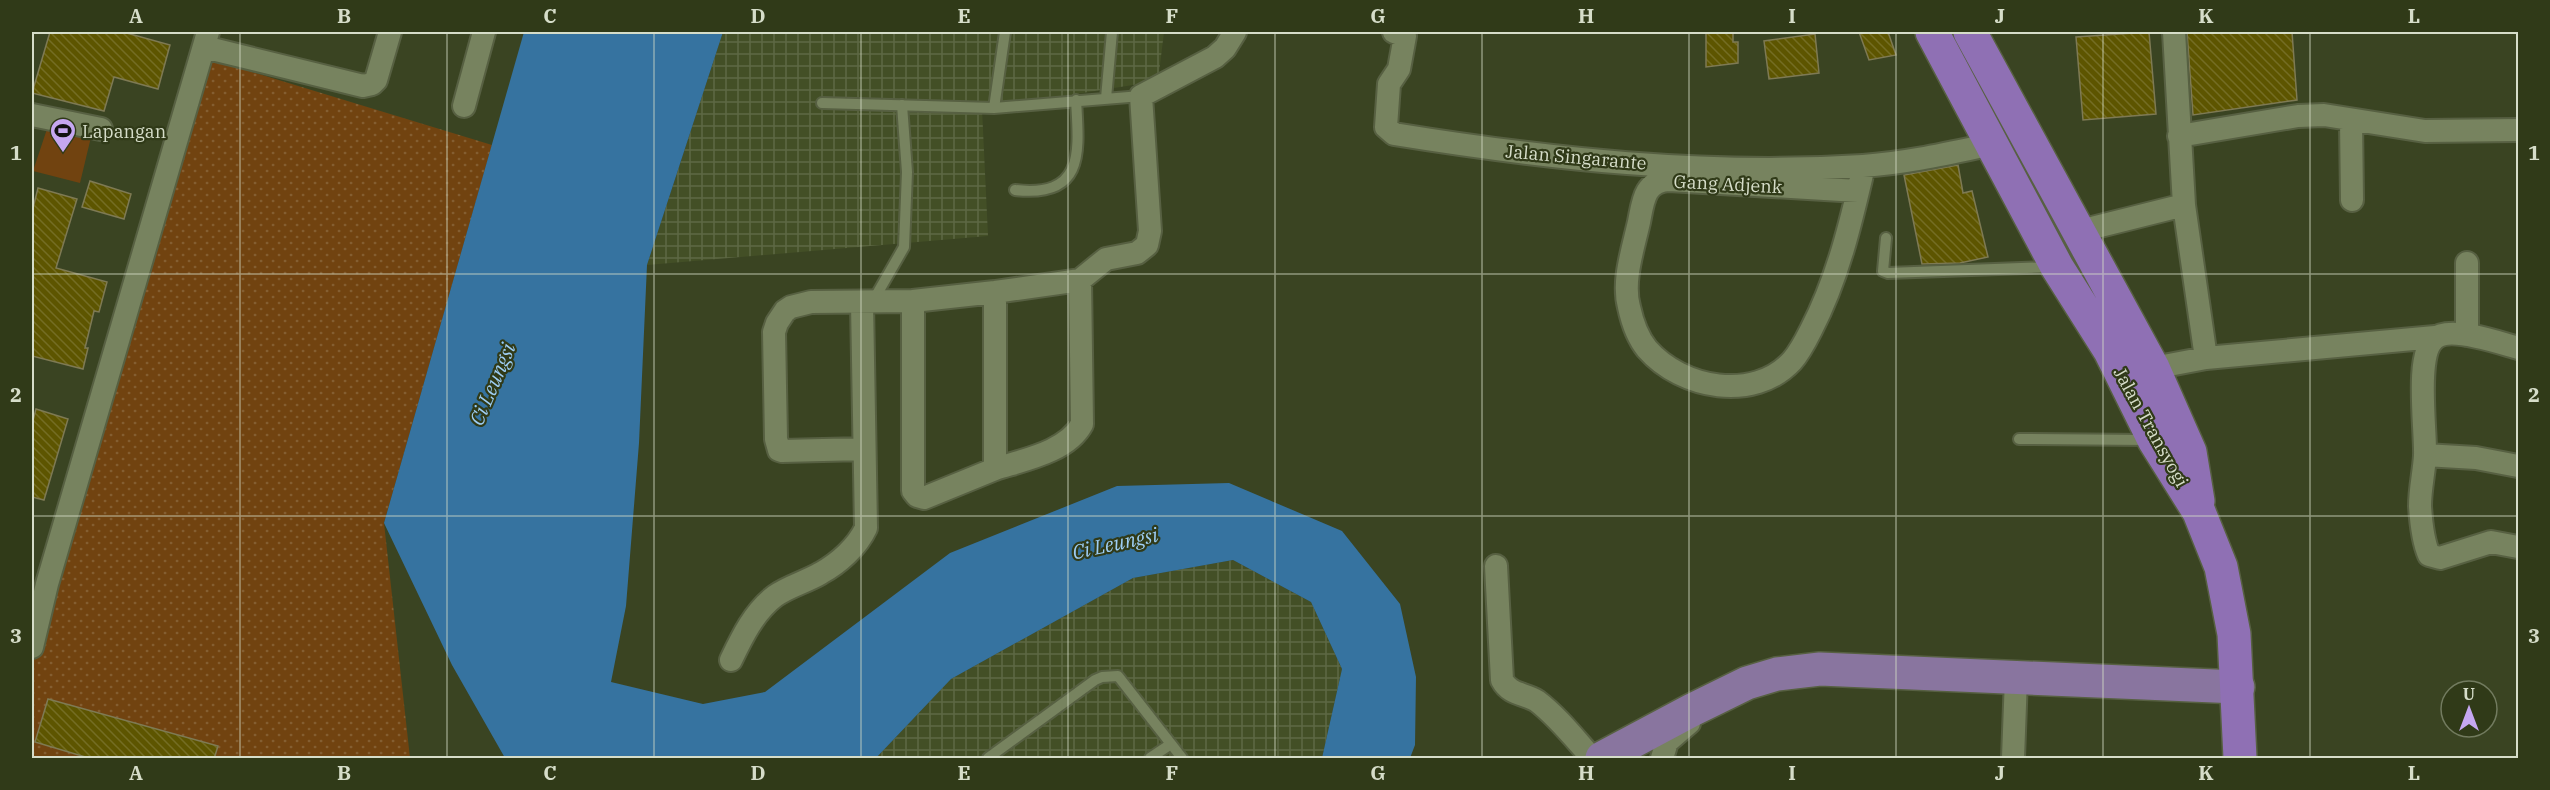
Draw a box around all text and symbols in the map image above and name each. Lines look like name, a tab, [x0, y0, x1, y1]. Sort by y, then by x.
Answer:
text: A	[129, 2, 143, 29]
text: B	[337, 2, 351, 29]
text: C	[543, 2, 557, 29]
text: D	[750, 2, 766, 29]
text: E	[957, 2, 971, 29]
text: F	[1166, 2, 1178, 29]
text: G	[1370, 2, 1386, 29]
text: H	[1578, 2, 1594, 29]
text: I	[1788, 2, 1796, 29]
text: J	[1995, 2, 2005, 29]
text: K	[2198, 2, 2214, 29]
text: L	[2408, 2, 2420, 29]
sports icon: Lapangan	[48, 116, 78, 154]
place label: Lapangan	[82, 120, 166, 143]
text: 1	[10, 139, 22, 166]
street label: Jalan Singarante	[1505, 139, 1647, 175]
text: 1	[2528, 139, 2540, 166]
street label: Gang Adjenk	[1673, 170, 1783, 198]
water label: Ci Leungsi	[463, 339, 521, 429]
street label: Jalan Transyogi	[2109, 363, 2194, 491]
text: 2	[10, 381, 22, 408]
text: 2	[2528, 381, 2540, 408]
water label: Ci Leungsi	[1070, 521, 1160, 565]
text: 3	[10, 622, 22, 649]
text: 3	[2528, 622, 2540, 649]
north arrow	[2439, 679, 2499, 739]
text: U	[2463, 684, 2475, 704]
text: A	[129, 759, 143, 786]
text: B	[337, 759, 351, 786]
text: C	[543, 759, 557, 786]
text: D	[750, 759, 766, 786]
text: E	[957, 759, 971, 786]
text: F	[1166, 759, 1178, 786]
text: G	[1370, 759, 1386, 786]
text: H	[1578, 759, 1594, 786]
text: I	[1788, 759, 1796, 786]
text: J	[1995, 759, 2005, 786]
text: K	[2198, 759, 2214, 786]
text: L	[2408, 759, 2420, 786]

